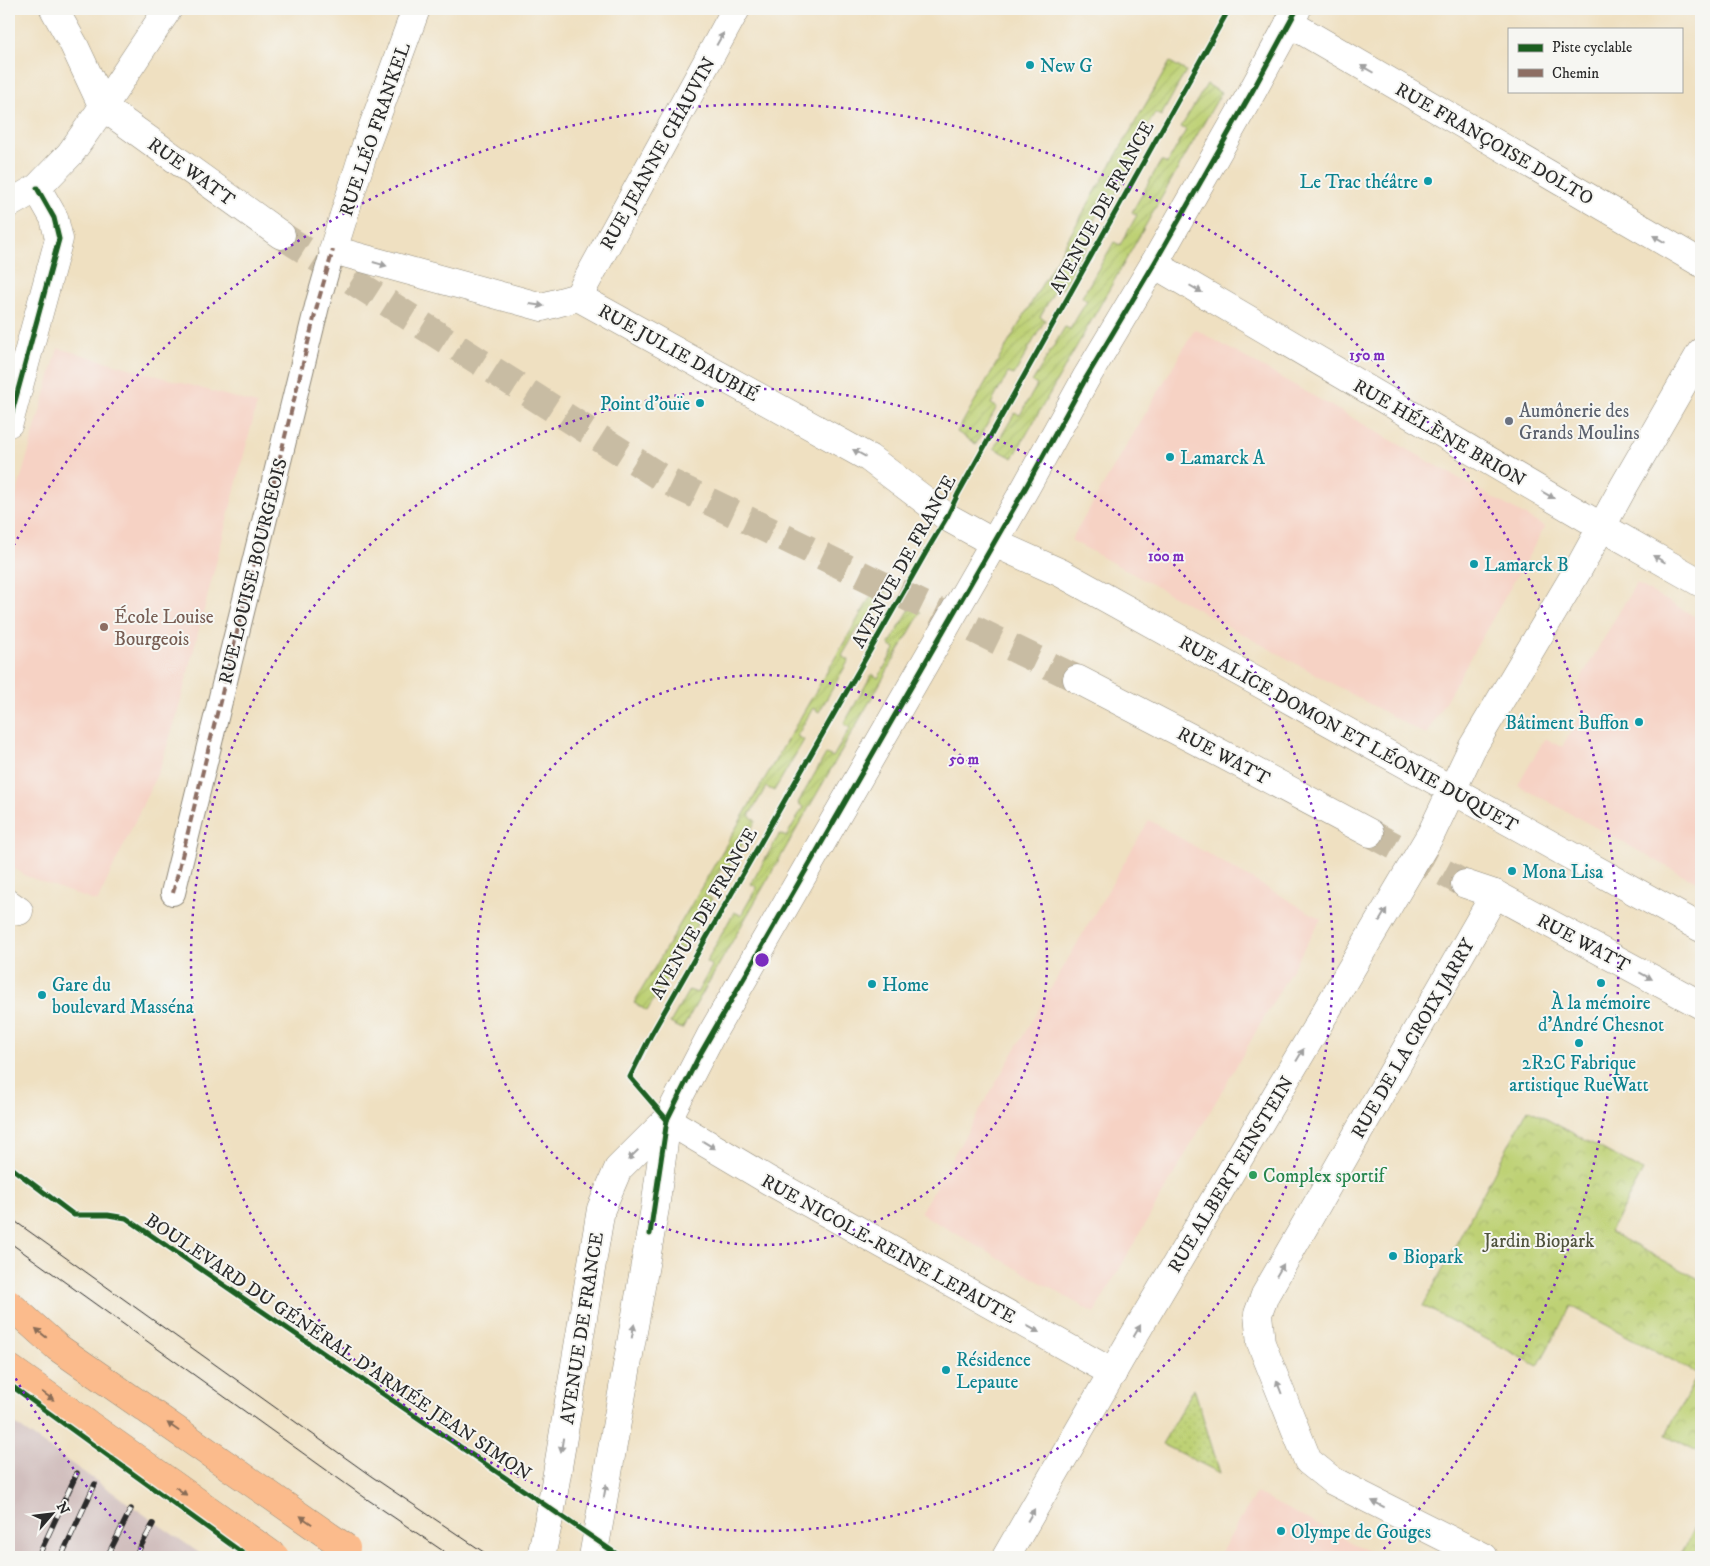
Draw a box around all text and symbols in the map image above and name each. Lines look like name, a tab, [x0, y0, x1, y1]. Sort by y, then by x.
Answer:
legend	[1508, 28, 1682, 92]
one-way arrow	[715, 32, 724, 46]
text: Piste cyclable	[1552, 38, 1632, 57]
street label: RUE LÉO FRANKEL	[334, 39, 416, 219]
street label: RUE JEANNE CHAUVIN	[596, 53, 721, 254]
place label: New G	[1040, 55, 1093, 78]
marker: New G	[1024, 59, 1036, 71]
text: Chemin	[1552, 64, 1599, 83]
one-way arrow	[1361, 65, 1374, 74]
street label: RUE FRANÇOISE DOLTO	[1391, 78, 1597, 211]
street label: AVENUE DE FRANCE	[1045, 117, 1159, 298]
street label: RUE WATT	[143, 133, 240, 212]
place label: Le Trac théâtre	[1300, 171, 1418, 194]
marker: Le Trac théâtre	[1422, 175, 1434, 187]
one-way arrow	[1652, 234, 1666, 243]
one-way arrow	[372, 260, 387, 268]
one-way arrow	[1190, 284, 1203, 293]
street label: RUE JULIE DAUBIÉ	[594, 299, 763, 407]
one-way arrow	[529, 301, 545, 309]
text: 150 m	[1349, 346, 1385, 365]
street label: RUE HÉLÈNE BRION	[1349, 374, 1530, 492]
place label: Point d'ouïe	[600, 393, 690, 416]
marker: Point d'ouïe	[694, 397, 706, 409]
place label: Aumônerie des Grands Moulins	[1519, 400, 1640, 445]
marker: Aumônerie des Grands Moulins	[1503, 415, 1515, 427]
place label: Lamarck A	[1180, 447, 1266, 470]
one-way arrow	[853, 448, 866, 457]
marker: Lamarck A	[1164, 451, 1176, 463]
street label: RUE LOUISE BOURGEOIS	[214, 456, 293, 687]
street label: AVENUE DE FRANCE	[847, 471, 961, 652]
one-way arrow	[1541, 490, 1554, 499]
text: 100 m	[1148, 547, 1185, 566]
place label: Lamarck B	[1484, 554, 1569, 577]
one-way arrow	[1652, 554, 1666, 563]
marker: Lamarck B	[1468, 558, 1480, 570]
place label: École Louise Bourgeois	[114, 605, 214, 651]
marker: École Louise Bourgeois	[98, 621, 110, 633]
street label: RUE ALICE DOMON ET LÉONIE DUQUET	[1175, 630, 1523, 838]
place label: Bâtiment Buffon	[1505, 712, 1629, 735]
marker: Bâtiment Buffon	[1633, 716, 1645, 728]
street label: RUE WATT	[1173, 722, 1274, 791]
text: 50 m	[948, 750, 980, 769]
street label: AVENUE DE FRANCE	[646, 824, 763, 1004]
place label: Mona Lisa	[1522, 861, 1603, 884]
marker: Mona Lisa	[1506, 865, 1518, 877]
one-way arrow	[1378, 909, 1387, 922]
street label: RUE WATT	[1533, 909, 1634, 978]
street label: RUE DE LA CROIX JARRY	[1347, 934, 1480, 1143]
centre of rings	[753, 951, 771, 969]
one-way arrow	[1639, 972, 1653, 980]
place label: Gare du boulevard Masséna	[52, 974, 194, 1019]
place label: Home	[882, 974, 929, 997]
marker: À la mémoire d'André Chesnot	[1595, 977, 1607, 989]
marker: Home	[866, 978, 878, 990]
marker: Gare du boulevard Masséna	[36, 989, 48, 1001]
place label: À la mémoire d'André Chesnot	[1538, 990, 1664, 1037]
marker: 2R2C Fabrique artistique RueWatt	[1573, 1037, 1585, 1049]
one-way arrow	[1295, 1049, 1304, 1062]
place label: 2R2C Fabrique artistique RueWatt	[1509, 1052, 1649, 1098]
street label: RUE ALBERT EINSTEIN	[1164, 1072, 1299, 1277]
one-way arrow	[702, 1141, 715, 1150]
one-way arrow	[627, 1149, 639, 1161]
place label: Complex sportif	[1263, 1165, 1388, 1188]
marker: Complex sportif	[1247, 1169, 1259, 1181]
street label: RUE NICOLE-REINE LEPAUTE	[757, 1170, 1020, 1329]
street label: BOULEVARD DU GÉNÉRAL D'ARMÉE JEAN SIMON	[141, 1208, 536, 1486]
park label: Jardin Biopark	[1482, 1230, 1595, 1253]
street label: AVENUE DE FRANCE	[556, 1231, 609, 1426]
place label: Biopark	[1403, 1246, 1464, 1269]
marker: Biopark	[1387, 1250, 1399, 1262]
one-way arrow	[1275, 1264, 1284, 1277]
one-way arrow	[630, 1323, 638, 1339]
one-way arrow	[1133, 1323, 1141, 1338]
one-way arrow	[1026, 1324, 1040, 1333]
one-way arrow	[35, 1328, 47, 1339]
place label: Résidence Lepaute	[956, 1349, 1031, 1394]
marker: Résidence Lepaute	[940, 1364, 952, 1376]
one-way arrow	[1274, 1380, 1282, 1394]
one-way arrow	[42, 1391, 55, 1401]
one-way arrow	[166, 1422, 180, 1432]
one-way arrow	[558, 1437, 566, 1453]
one-way arrow	[601, 1483, 609, 1499]
one-way arrow	[174, 1485, 187, 1496]
north arrow	[28, 1488, 78, 1538]
text: N	[52, 1499, 73, 1518]
one-way arrow	[1371, 1500, 1385, 1508]
one-way arrow	[1026, 1509, 1035, 1522]
one-way arrow	[300, 1515, 313, 1525]
place label: Olympe de Gouges	[1291, 1521, 1431, 1544]
marker: Olympe de Gouges	[1275, 1525, 1287, 1537]

